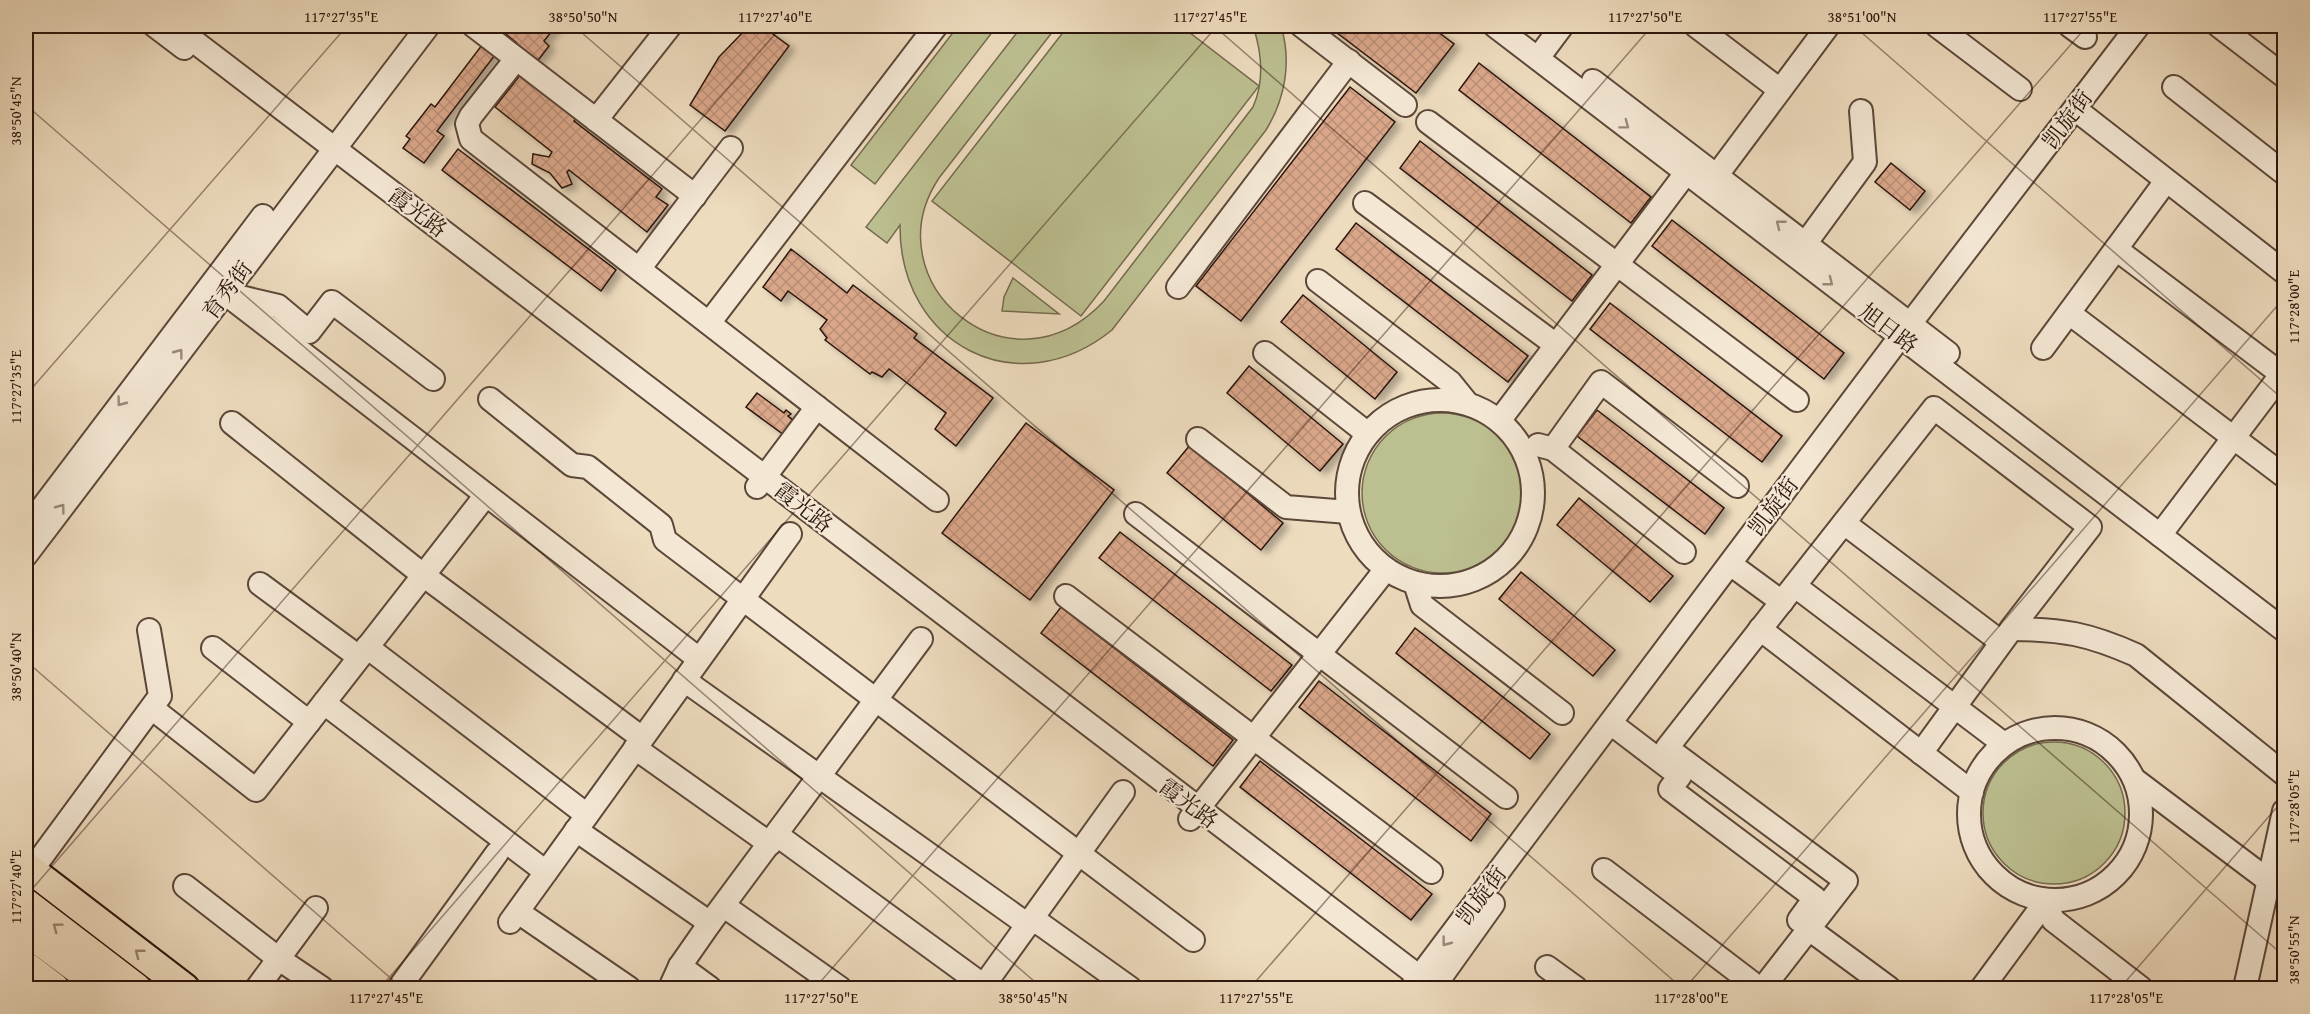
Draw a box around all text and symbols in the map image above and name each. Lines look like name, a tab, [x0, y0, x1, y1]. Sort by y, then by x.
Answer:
text: 117°27'35"E	[304, 6, 378, 27]
text: 38°50'50"N	[549, 6, 618, 27]
text: 117°27'40"E	[738, 6, 812, 27]
text: 117°27'45"E	[1173, 6, 1247, 27]
text: 117°27'50"E	[1608, 6, 1682, 27]
text: 38°51'00"N	[1828, 6, 1897, 27]
text: 117°27'55"E	[2043, 6, 2117, 27]
text: 38°50'45"N	[5, 76, 26, 145]
street label: 凯旋街	[2034, 83, 2100, 155]
one-way arrow	[1618, 118, 1629, 129]
street label: 霞光路	[382, 179, 454, 245]
one-way arrow	[1776, 221, 1787, 232]
street label: 育秀街	[194, 254, 260, 326]
text: 117°28'00"E	[2283, 270, 2304, 344]
one-way arrow	[1823, 275, 1834, 286]
street label: 旭日路	[1853, 295, 1925, 361]
one-way arrow	[172, 348, 183, 359]
text: 117°27'35"E	[5, 350, 26, 424]
one-way arrow	[118, 396, 129, 407]
street label: 凯旋街	[1740, 470, 1806, 542]
street label: 霞光路	[768, 474, 840, 540]
one-way arrow	[54, 504, 65, 515]
text: 38°50'40"N	[5, 632, 26, 701]
street label: 霞光路	[1153, 770, 1225, 836]
text: 117°28'05"E	[2283, 770, 2304, 844]
text: 117°27'40"E	[5, 850, 26, 924]
street label: 凯旋街	[1448, 859, 1514, 931]
text: 38°50'55"N	[2283, 915, 2304, 984]
one-way arrow	[53, 924, 64, 935]
one-way arrow	[1442, 935, 1453, 946]
one-way arrow	[134, 949, 145, 960]
text: 117°27'45"E	[349, 987, 423, 1008]
text: 117°27'50"E	[784, 987, 858, 1008]
text: 38°50'45"N	[999, 987, 1068, 1008]
text: 117°27'55"E	[1219, 987, 1293, 1008]
text: 117°28'00"E	[1654, 987, 1728, 1008]
text: 117°28'05"E	[2089, 987, 2163, 1008]

